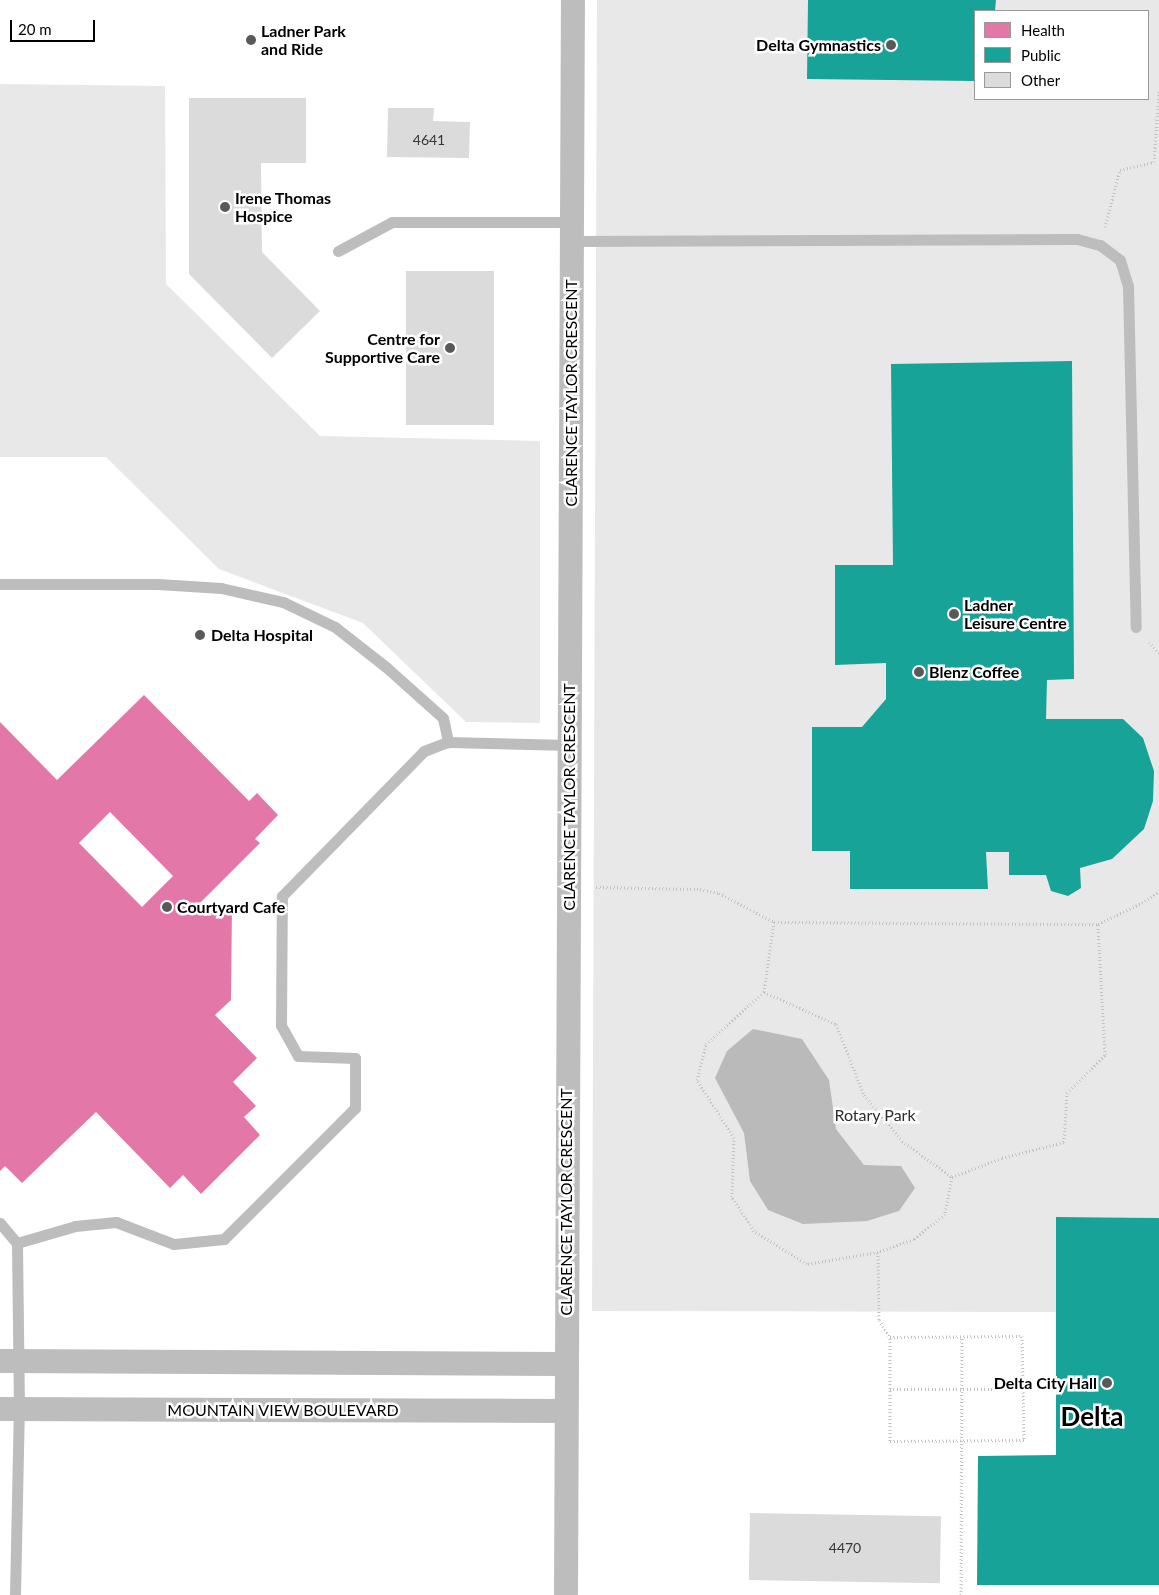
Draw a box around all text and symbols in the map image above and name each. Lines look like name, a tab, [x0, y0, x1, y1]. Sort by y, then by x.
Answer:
scale bar	[12, 10, 98, 42]
legend	[974, 10, 1149, 100]
text: 20 m	[18, 20, 52, 38]
place label: Ladner Park and Ride	[261, 21, 346, 59]
text: Health	[1021, 21, 1065, 39]
marker: Ladner Park and Ride	[245, 34, 257, 46]
place label: Delta Gymnastics	[756, 35, 881, 55]
marker: Delta Gymnastics	[885, 39, 897, 51]
text: Public	[1021, 46, 1061, 64]
text: Other	[1021, 71, 1060, 89]
house number: 4641	[413, 132, 445, 148]
place label: Irene Thomas Hospice	[235, 188, 332, 226]
marker: Irene Thomas Hospice	[219, 201, 231, 213]
street label: CLARENCE TAYLOR CRESCENT	[561, 279, 581, 507]
place label: Centre for Supportive Care	[325, 329, 440, 367]
marker: Centre for Supportive Care	[444, 342, 456, 354]
place label: Ladner Leisure Centre	[964, 595, 1067, 633]
marker: Ladner Leisure Centre	[948, 608, 960, 620]
place label: Delta Hospital	[211, 625, 313, 645]
marker: Delta Hospital	[193, 628, 207, 642]
place label: Blenz Coffee	[929, 662, 1019, 682]
marker: Blenz Coffee	[913, 666, 925, 678]
street label: CLARENCE TAYLOR CRESCENT	[559, 683, 579, 911]
place label: Courtyard Cafe	[177, 897, 285, 917]
marker: Courtyard Cafe	[161, 901, 173, 913]
street label: CLARENCE TAYLOR CRESCENT	[556, 1088, 576, 1316]
park label: Rotary Park	[834, 1105, 916, 1125]
place label: Delta City Hall	[993, 1373, 1097, 1393]
marker: Delta City Hall	[1101, 1377, 1113, 1389]
street label: MOUNTAIN VIEW BOULEVARD	[167, 1400, 399, 1420]
district label: Delta	[1061, 1401, 1123, 1433]
house number: 4470	[829, 1540, 861, 1556]

